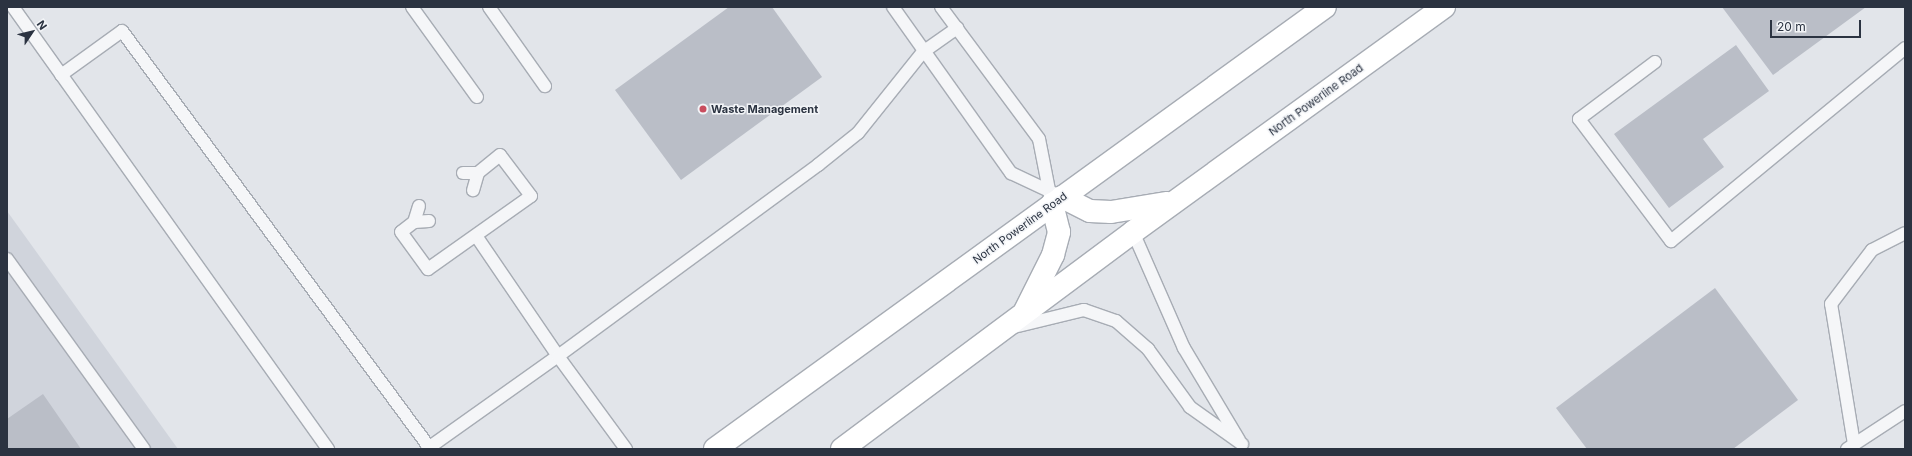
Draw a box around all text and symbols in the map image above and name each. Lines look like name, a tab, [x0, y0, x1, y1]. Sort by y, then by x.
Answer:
north arrow	[12, 12, 52, 52]
scale bar	[1772, 12, 1863, 38]
text: N	[34, 18, 50, 33]
text: 20 m	[1777, 19, 1806, 34]
street label: North Powerline Road	[1266, 61, 1366, 139]
place label: Waste Management	[711, 102, 818, 116]
marker: Waste Management	[698, 104, 708, 114]
street label: North Powerline Road	[970, 189, 1070, 267]

